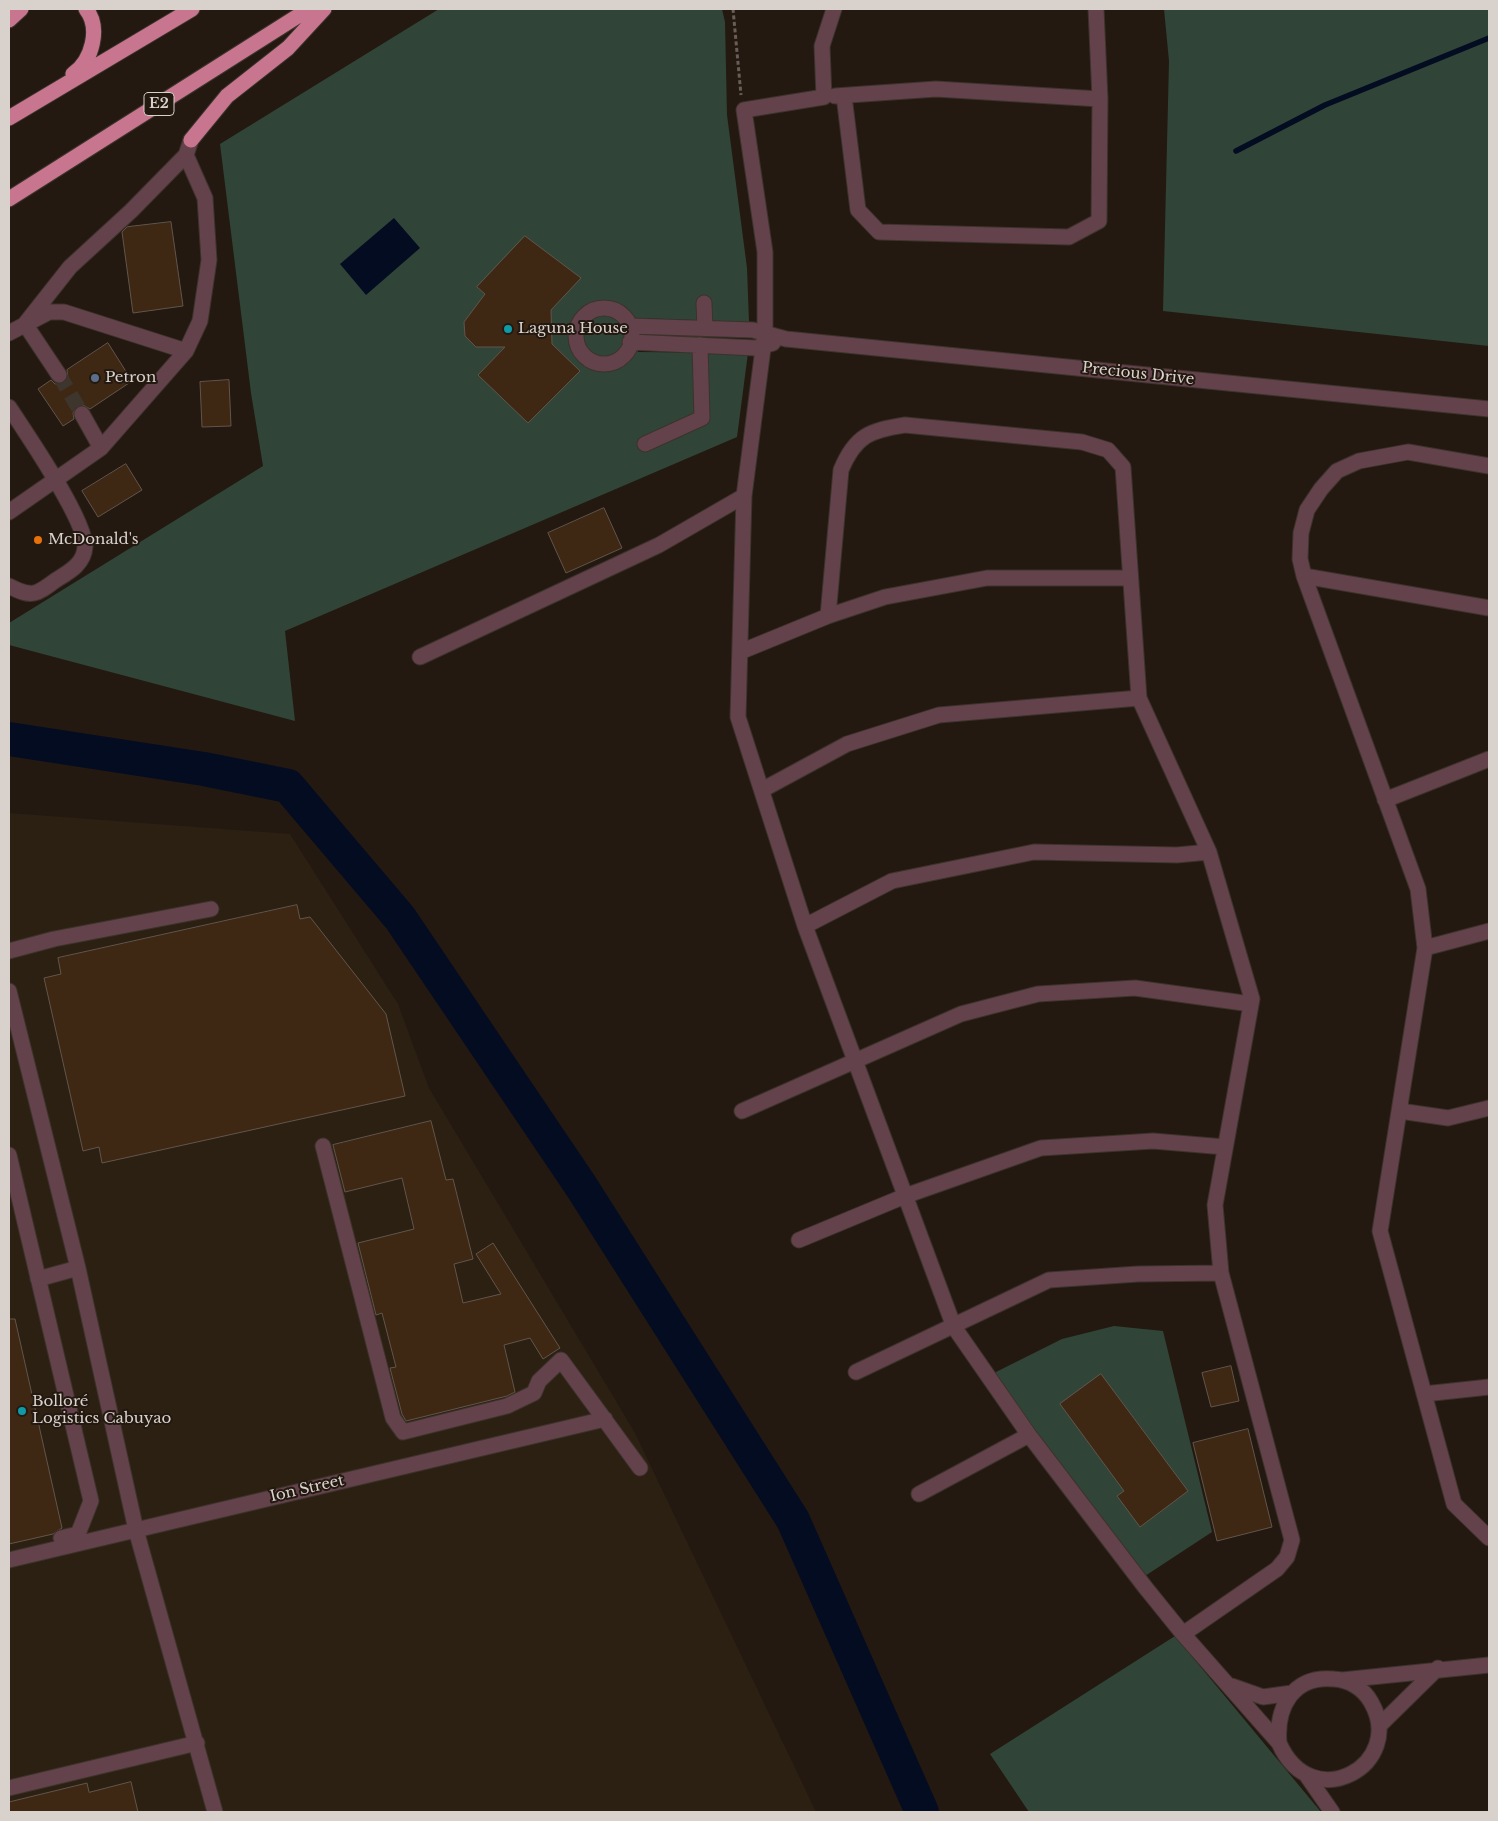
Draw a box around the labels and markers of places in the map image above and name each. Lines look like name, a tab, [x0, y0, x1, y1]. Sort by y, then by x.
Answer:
place label: Laguna House	[518, 320, 628, 338]
marker: Laguna House	[502, 323, 514, 335]
place label: Petron	[105, 369, 156, 387]
marker: Petron	[89, 372, 101, 384]
place label: McDonald's	[48, 531, 139, 549]
marker: McDonald's	[32, 534, 44, 546]
place label: Bolloré Logistics Cabuyao	[32, 1393, 171, 1428]
marker: Bolloré Logistics Cabuyao	[16, 1405, 28, 1417]

